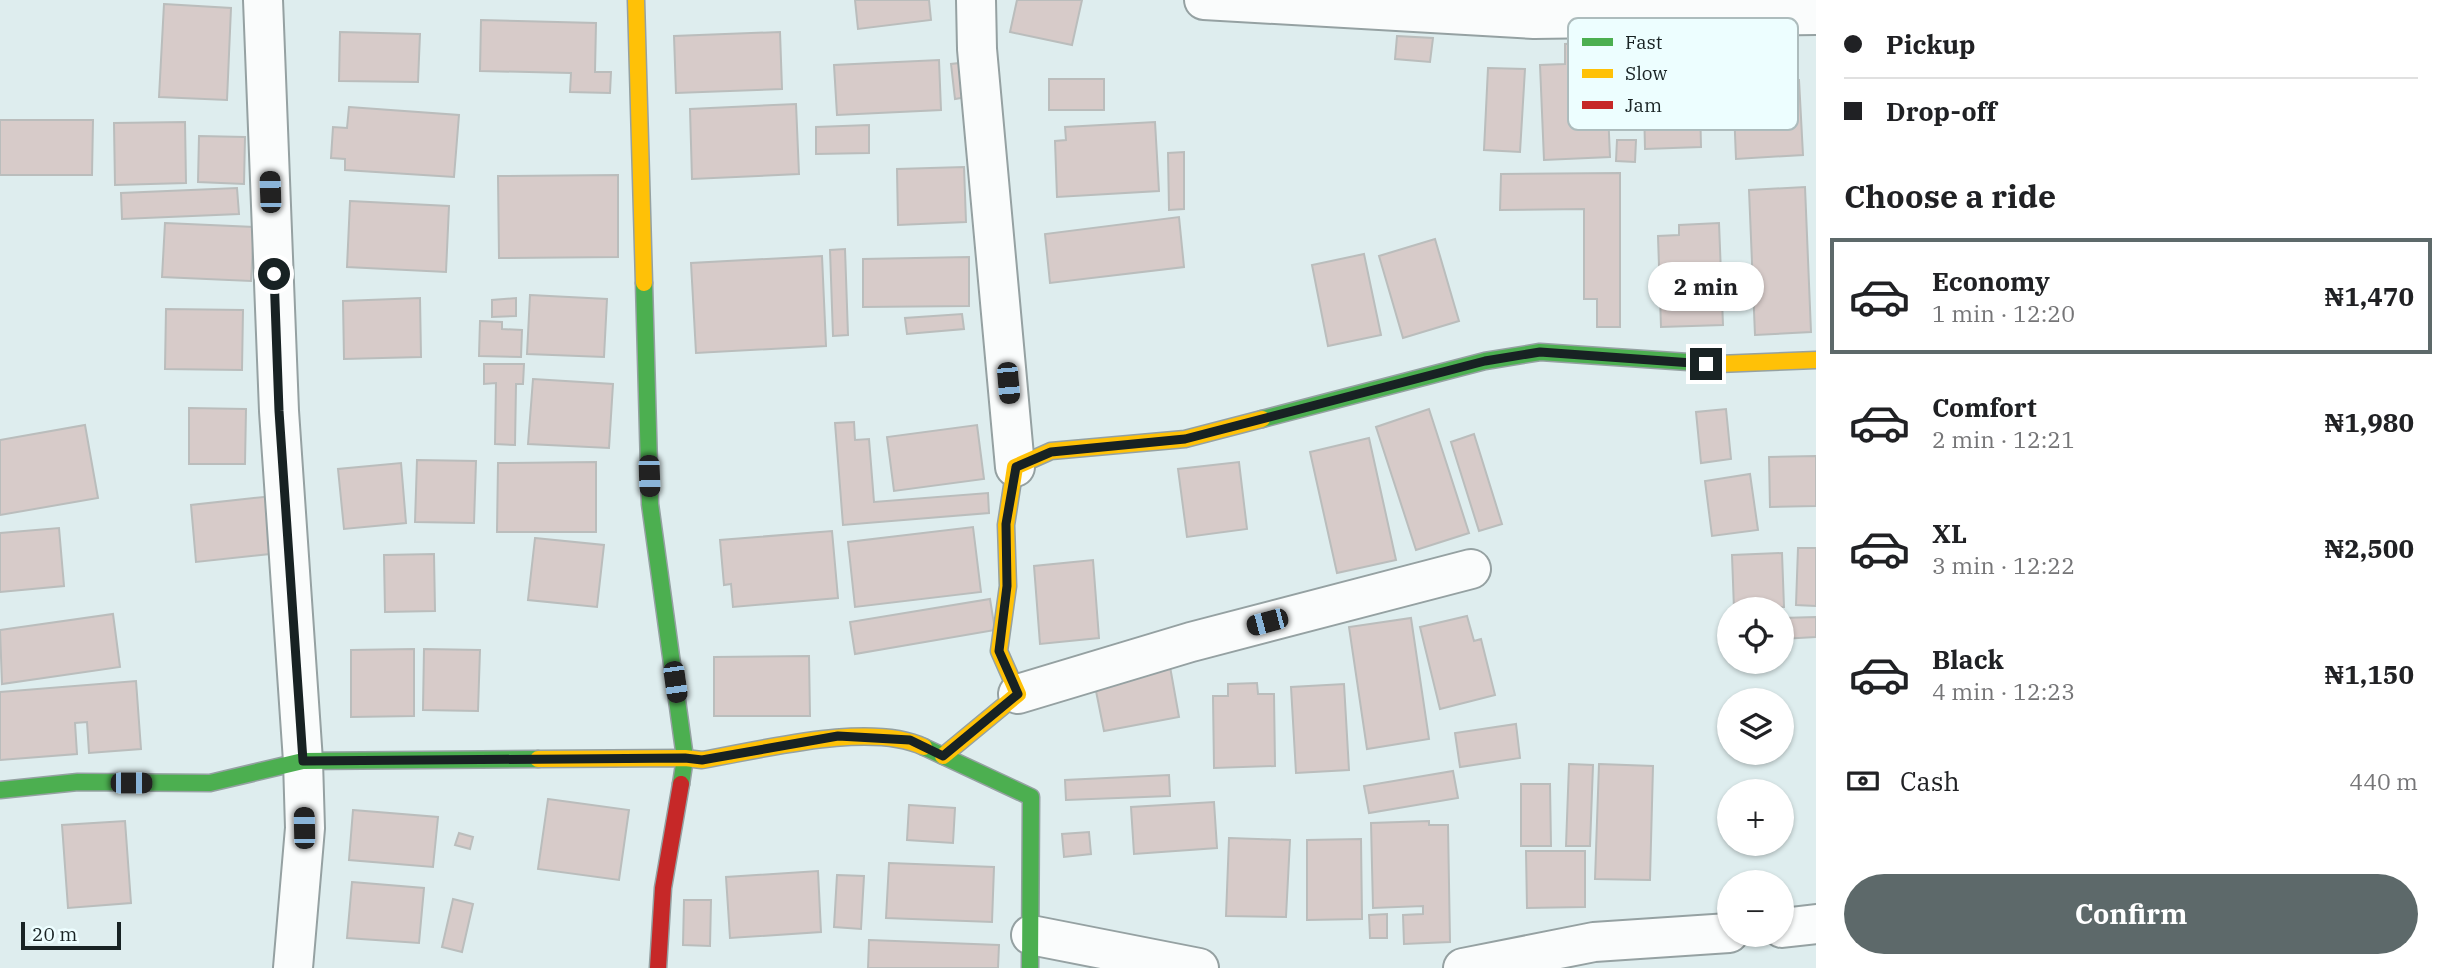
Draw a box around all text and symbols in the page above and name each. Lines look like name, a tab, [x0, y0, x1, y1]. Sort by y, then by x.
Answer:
legend	[1568, 18, 1798, 130]
text: Pickup	[1886, 27, 1976, 61]
text: Fast	[1625, 30, 1663, 54]
text: Slow	[1625, 61, 1667, 85]
text: Jam	[1625, 93, 1662, 117]
text: Drop-off	[1886, 94, 1997, 128]
car	[259, 171, 282, 213]
text: Choose a ride	[1844, 175, 2056, 217]
route start	[258, 258, 290, 290]
callout: 2 min	[1648, 262, 1764, 312]
text: Economy	[1932, 264, 2050, 298]
icon: car	[1848, 265, 1911, 328]
text: 2 min	[1674, 271, 1738, 301]
text: ₦1,470	[2324, 279, 2414, 313]
text: 1 min · 12:20	[1932, 298, 2075, 328]
route end	[1690, 348, 1722, 380]
car	[996, 361, 1021, 405]
text: Comfort	[1932, 390, 2037, 424]
icon: car	[1848, 391, 1911, 454]
text: ₦1,980	[2324, 405, 2414, 439]
text: 2 min · 12:21	[1932, 424, 2075, 454]
car	[638, 455, 661, 497]
text: XL	[1932, 516, 1967, 550]
icon: car	[1848, 517, 1911, 580]
text: ₦2,500	[2324, 531, 2414, 565]
text: 3 min · 12:22	[1932, 550, 2075, 580]
map controls	[1717, 597, 1794, 947]
button: locate	[1717, 597, 1794, 674]
car	[1244, 606, 1291, 638]
text: Black	[1932, 642, 2004, 676]
icon: car	[1848, 643, 1911, 706]
text: ₦1,150	[2324, 657, 2414, 691]
car	[662, 660, 689, 704]
text: 4 min · 12:23	[1932, 676, 2075, 706]
button: layers	[1717, 688, 1794, 765]
icon: cash	[1844, 762, 1882, 800]
text: Cash	[1900, 764, 1960, 798]
text: 440 m	[2349, 766, 2418, 796]
car	[111, 773, 153, 794]
button: +	[1717, 779, 1794, 856]
car	[294, 807, 315, 849]
button: −	[1717, 870, 1794, 947]
button: Confirm	[1844, 874, 2418, 954]
scale bar	[21, 919, 121, 951]
text: 20 m	[32, 922, 77, 946]

